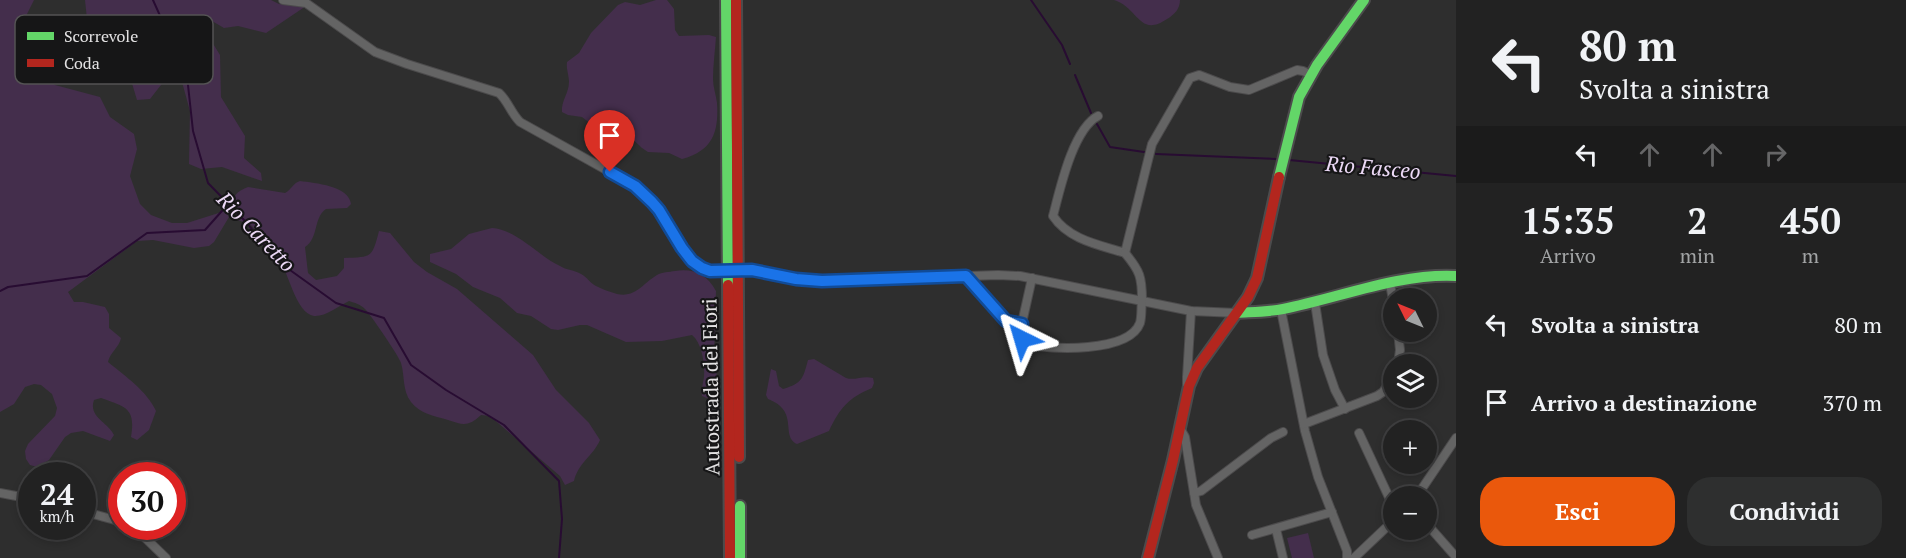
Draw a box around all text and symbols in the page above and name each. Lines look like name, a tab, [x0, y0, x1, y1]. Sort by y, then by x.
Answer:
legend	[15, 15, 213, 84]
text: 80 m	[1579, 17, 1677, 73]
icon: left	[1480, 24, 1558, 102]
text: Scorrevole	[64, 25, 138, 47]
text: Coda	[64, 52, 100, 74]
text: Svolta a sinistra	[1579, 71, 1770, 107]
pin	[584, 110, 635, 172]
icon: arrive	[593, 119, 626, 152]
icon: left	[1570, 138, 1603, 171]
icon: ahead	[1633, 138, 1666, 171]
icon: ahead	[1696, 138, 1729, 171]
icon: right	[1759, 138, 1792, 171]
water label: Rio Fasceo	[1323, 149, 1422, 185]
water label: Rio Caretto	[211, 184, 302, 278]
text: 15:35	[1521, 197, 1615, 244]
text: 2	[1687, 197, 1708, 244]
text: 450	[1780, 197, 1841, 244]
text: Arrivo	[1540, 242, 1596, 269]
text: min	[1680, 242, 1715, 269]
text: m	[1802, 242, 1819, 269]
north arrow	[1383, 288, 1437, 342]
map controls	[1383, 288, 1437, 540]
street label: Autostrada dei Fiori	[695, 298, 726, 476]
position arrow	[990, 307, 1054, 371]
icon: left	[1480, 308, 1513, 341]
text: Svolta a sinistra	[1531, 310, 1700, 339]
text: 80 m	[1834, 310, 1882, 339]
button: layers	[1383, 354, 1437, 408]
icon: arrive	[1480, 386, 1513, 419]
text: Arrivo a destinazione	[1531, 388, 1757, 417]
text: 370 m	[1822, 388, 1882, 417]
button: +	[1383, 420, 1437, 474]
speed limit sign: 30	[108, 462, 186, 540]
text: 24	[40, 474, 74, 514]
button: Esci	[1480, 477, 1675, 546]
button: Condividi	[1687, 477, 1882, 546]
button: −	[1383, 486, 1437, 540]
text: km/h	[40, 506, 74, 526]

